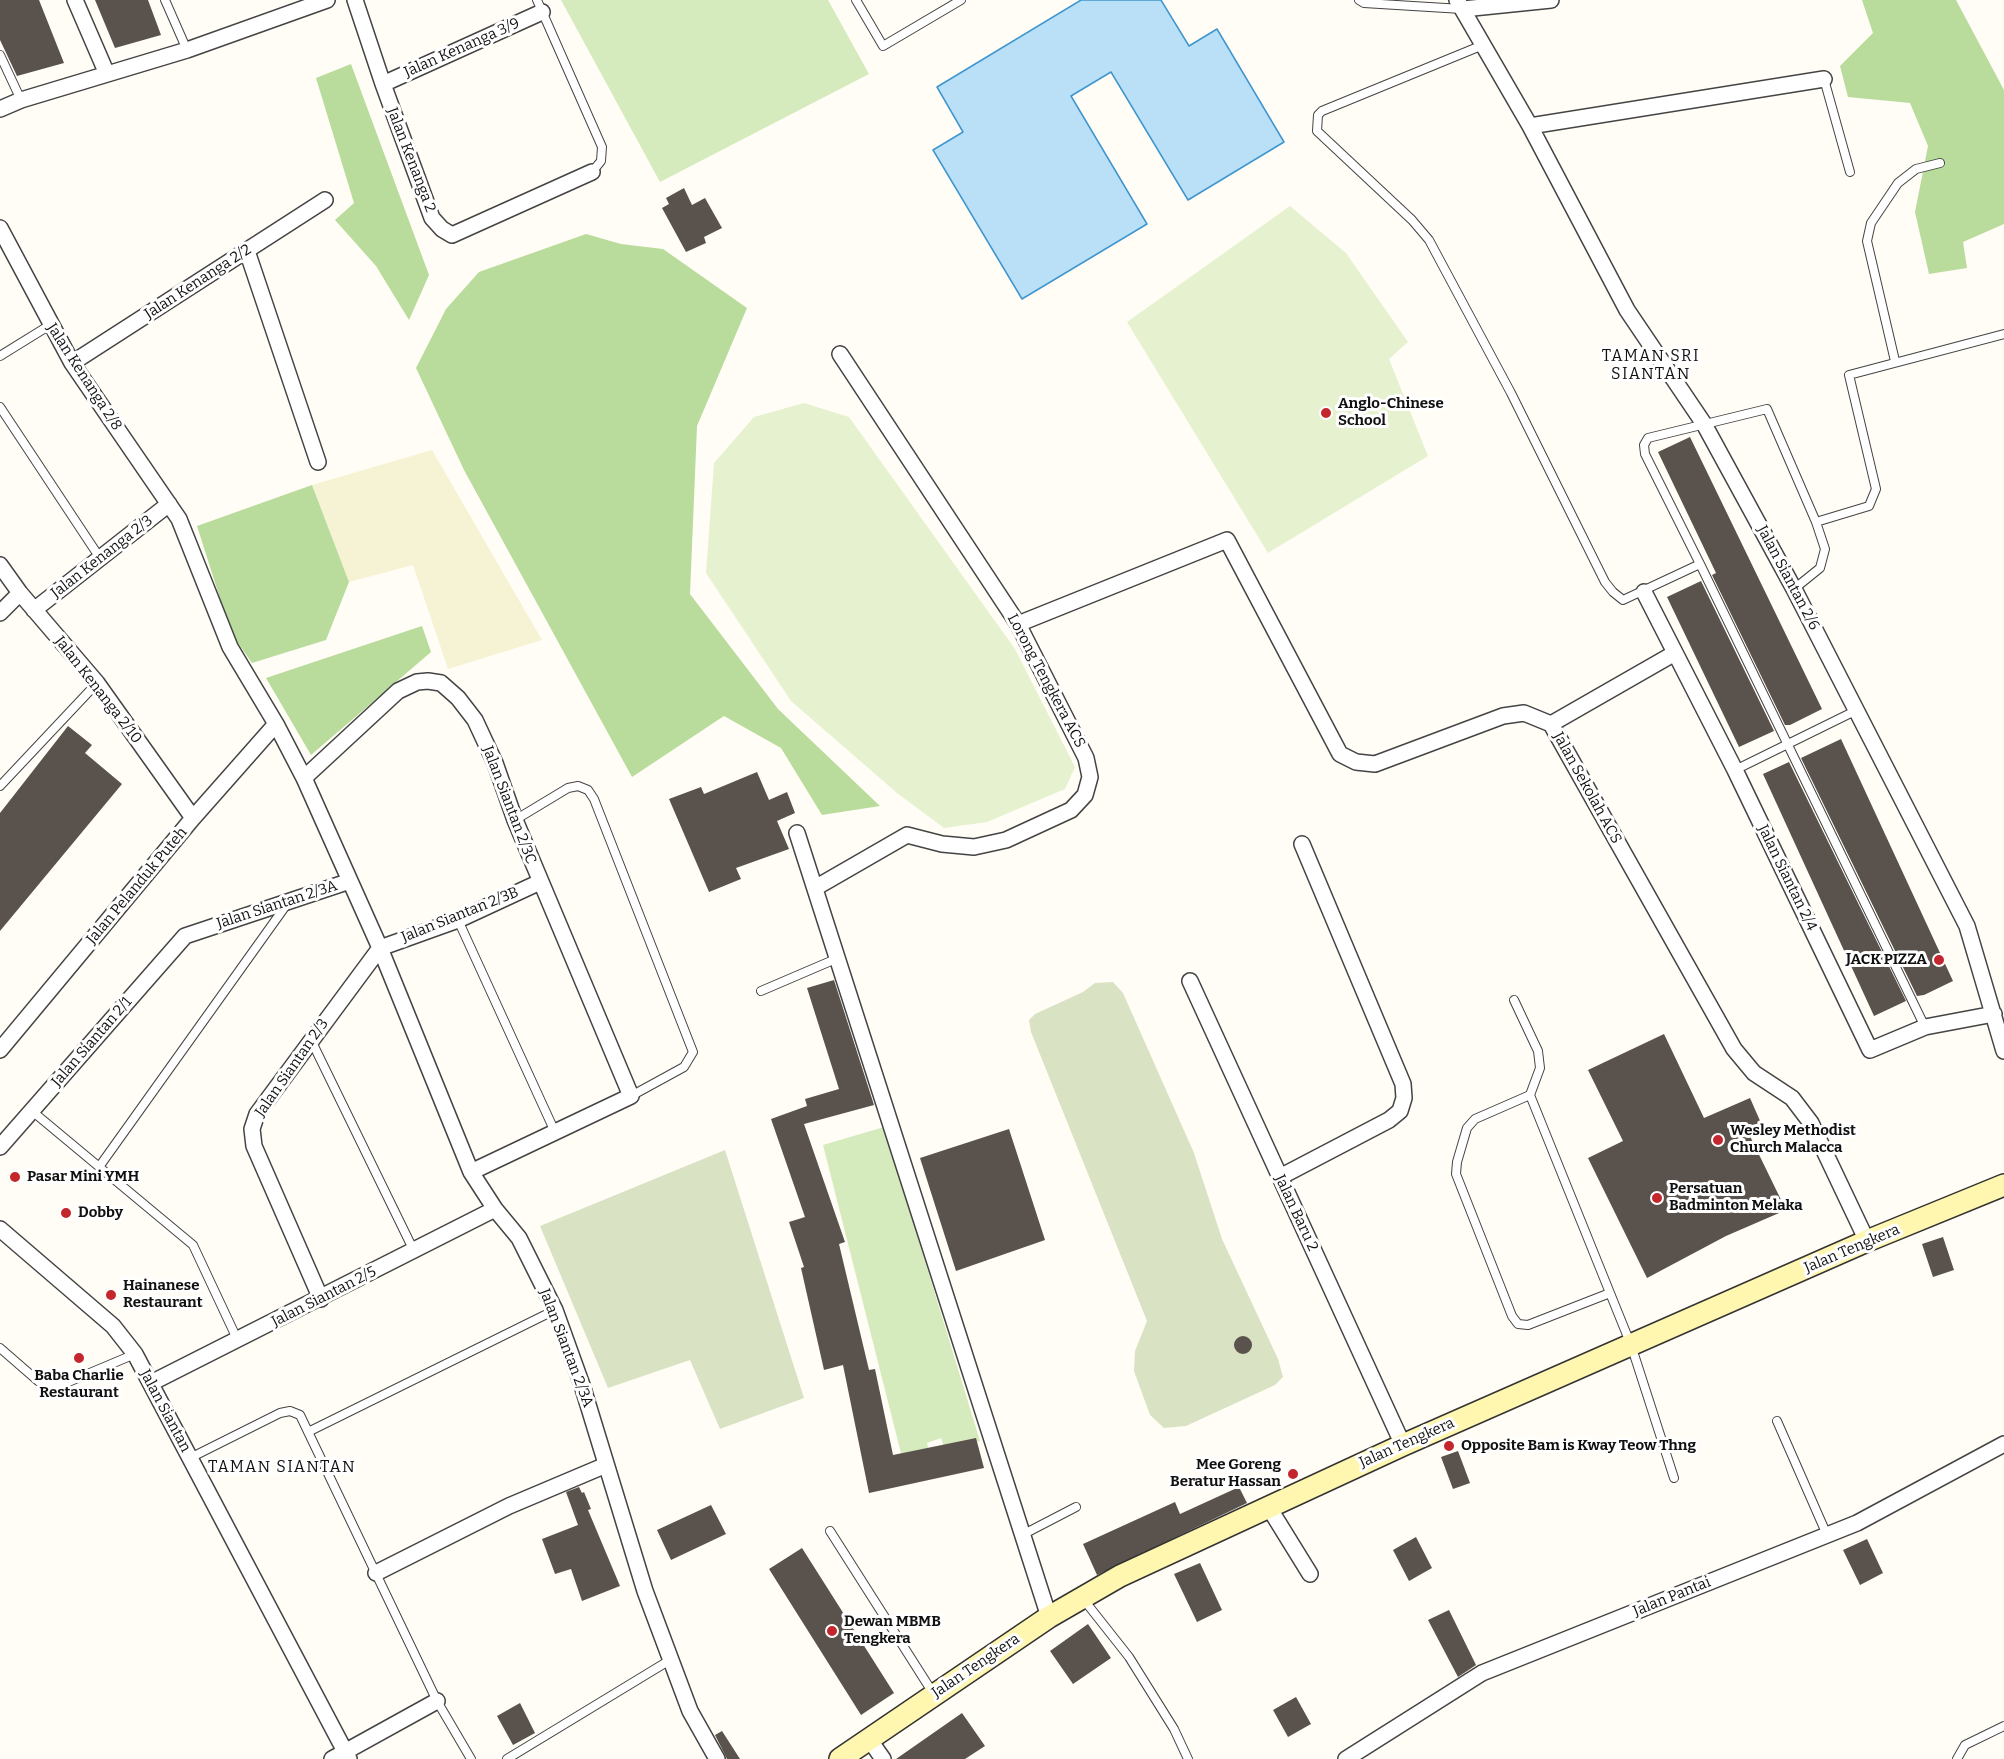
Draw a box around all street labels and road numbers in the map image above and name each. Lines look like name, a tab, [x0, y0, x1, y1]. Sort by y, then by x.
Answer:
street label: Jalan Kenanga 3/9	[401, 14, 523, 82]
street label: Jalan Kenanga 2	[383, 105, 439, 215]
street label: Jalan Kenanga 2/2	[141, 241, 255, 323]
street label: Jalan Kenanga 2/8	[43, 320, 125, 434]
street label: Jalan Kenanga 2/3	[48, 512, 156, 602]
street label: Jalan Siantan 2/6	[1753, 523, 1823, 633]
street label: Lorong Tengkera ACS	[1003, 611, 1089, 751]
street label: Jalan Kenanga 2/10	[51, 633, 145, 747]
street label: Jalan Sekolah ACS	[1549, 729, 1625, 847]
street label: Jalan Siantan 2/3C	[478, 743, 540, 867]
street label: Jalan Siantan 2/4	[1754, 822, 1820, 934]
street label: Jalan Pelanduk Puteh	[83, 824, 191, 948]
street label: Jalan Siantan 2/3A	[214, 877, 340, 933]
street label: Jalan Siantan 2/3B	[399, 883, 521, 947]
street label: Jalan Siantan 2/1	[48, 993, 136, 1091]
street label: Jalan Siantan 2/3	[251, 1016, 333, 1120]
street label: Jalan Baru 2	[1270, 1172, 1322, 1254]
street label: Jalan Tengkera	[1801, 1221, 1903, 1277]
street label: Jalan Siantan 2/5	[269, 1263, 379, 1331]
street label: Jalan Siantan 2/3A	[535, 1286, 597, 1410]
street label: Jalan Siantan	[136, 1367, 194, 1455]
street label: Jalan Tengkera	[1357, 1414, 1457, 1472]
street label: Jalan Pantai	[1631, 1573, 1713, 1621]
street label: Jalan Tengkera	[929, 1630, 1023, 1702]

